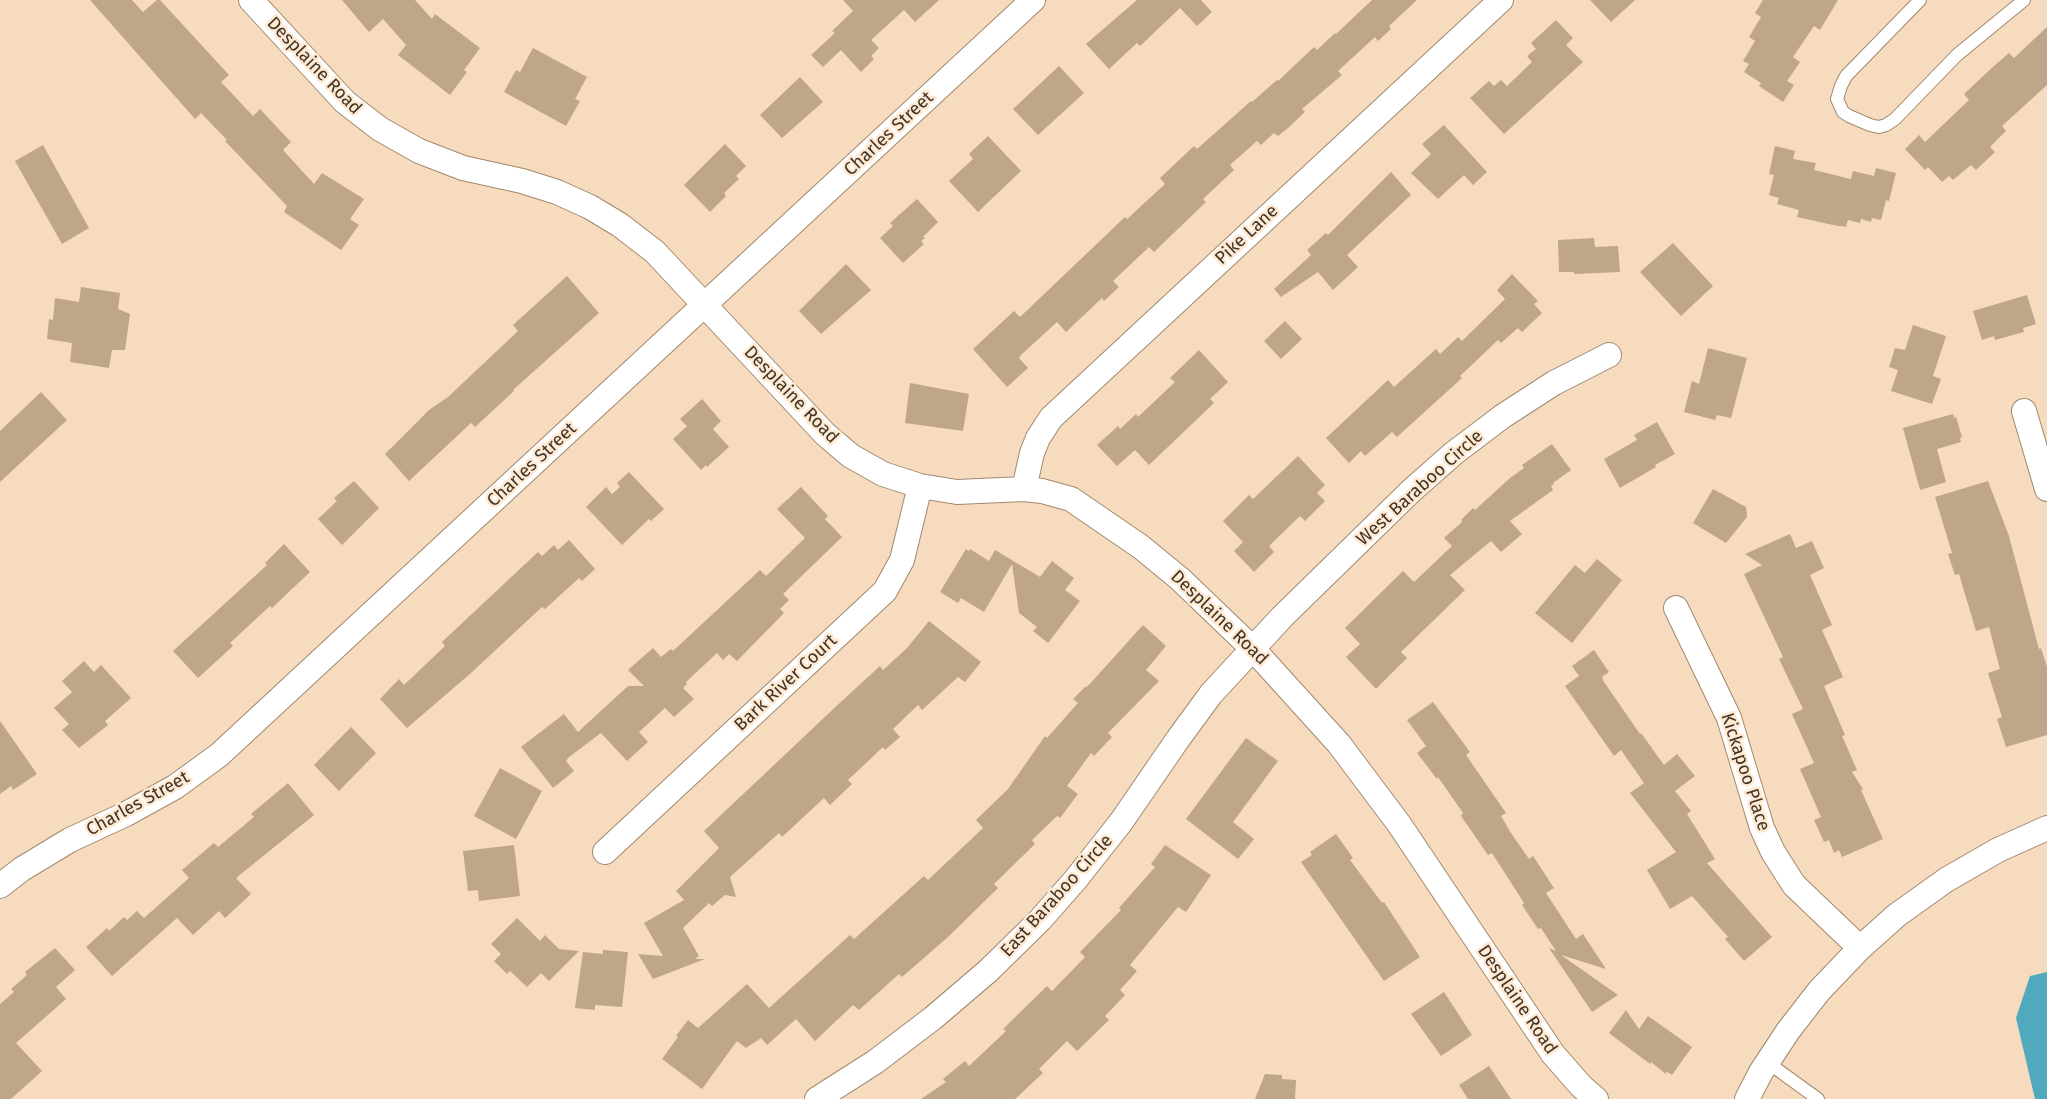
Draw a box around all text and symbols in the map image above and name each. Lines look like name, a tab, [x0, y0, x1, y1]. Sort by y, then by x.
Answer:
street label: Desplaine Road	[262, 13, 366, 119]
street label: Charles Street	[840, 87, 938, 181]
street label: Pike Lane	[1211, 200, 1283, 270]
street label: Desplaine Road	[739, 342, 843, 448]
street label: Charles Street	[483, 418, 581, 512]
street label: West Baraboo Circle	[1352, 426, 1488, 550]
street label: Desplaine Road	[1166, 566, 1272, 670]
street label: Bark River Court	[730, 630, 842, 736]
street label: Kickapoo Place	[1716, 710, 1774, 834]
street label: Charles Street	[83, 767, 193, 841]
street label: East Baraboo Circle	[996, 830, 1118, 962]
street label: Desplaine Road	[1472, 941, 1562, 1059]

